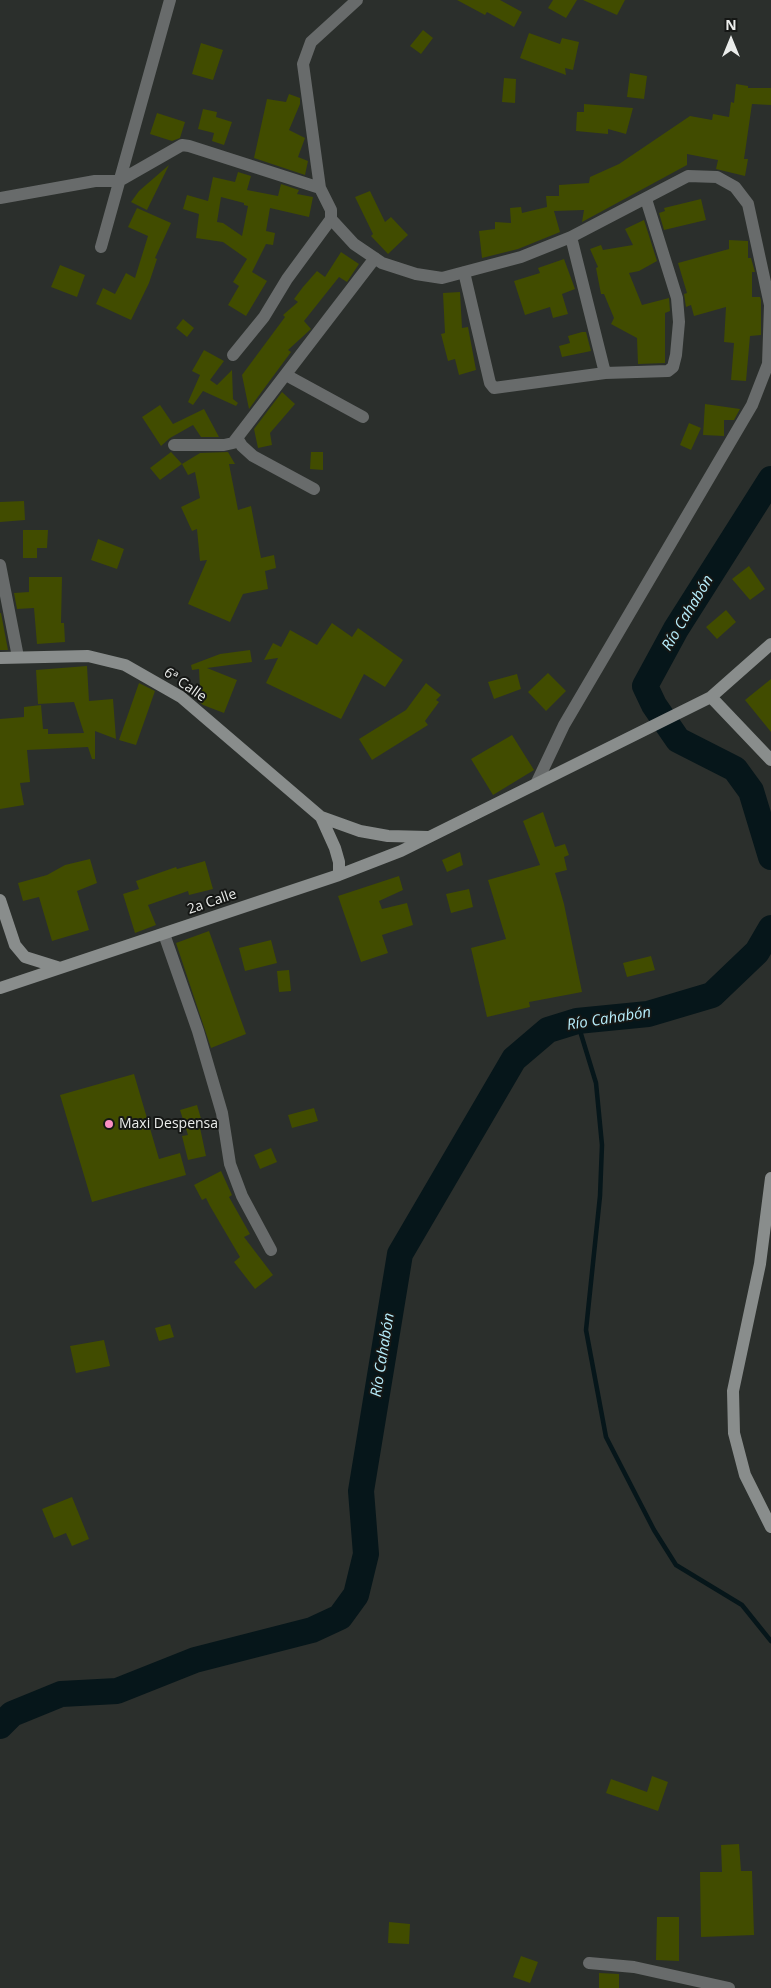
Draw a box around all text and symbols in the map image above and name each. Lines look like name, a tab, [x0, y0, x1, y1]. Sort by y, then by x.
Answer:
north arrow	[706, 15, 756, 65]
text: N	[725, 15, 737, 34]
water label: Río Cahabón	[658, 572, 718, 654]
street label: 6ª Calle	[160, 664, 210, 706]
street label: 2a Calle	[185, 886, 239, 918]
water label: Río Cahabón	[566, 1003, 652, 1035]
place label: Maxi Despensa	[119, 1116, 218, 1132]
marker: Maxi Despensa	[103, 1118, 115, 1130]
water label: Río Cahabón	[367, 1312, 399, 1398]

